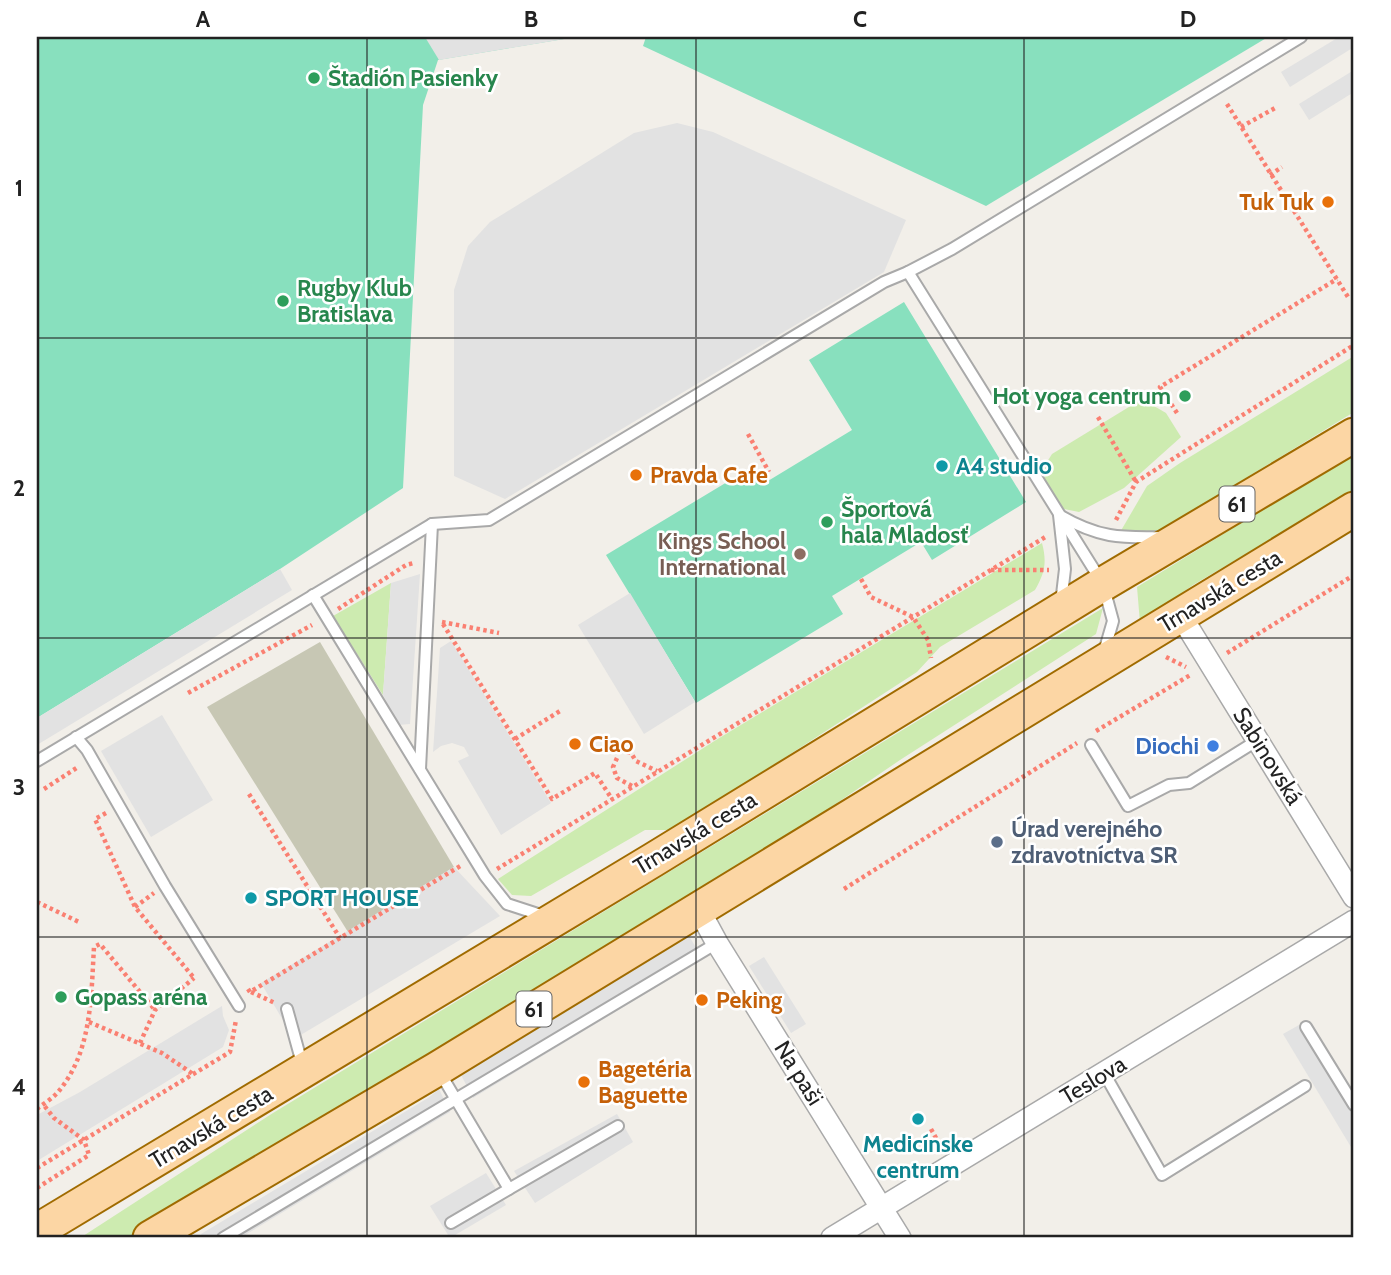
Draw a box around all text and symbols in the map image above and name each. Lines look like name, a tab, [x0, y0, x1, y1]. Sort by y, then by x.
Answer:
text: A	[196, 5, 211, 33]
text: B	[524, 5, 538, 33]
text: C	[853, 5, 867, 33]
text: D	[1180, 5, 1196, 33]
place label: Štadión Pasienky	[328, 64, 499, 92]
marker: Štadión Pasienky	[306, 70, 322, 86]
text: 1	[15, 174, 23, 202]
place label: Tuk Tuk	[1239, 188, 1315, 216]
marker: Tuk Tuk	[1320, 194, 1336, 210]
place label: Rugby Klub Bratislava	[297, 274, 412, 328]
marker: Rugby Klub Bratislava	[275, 293, 291, 309]
place label: Hot yoga centrum	[992, 382, 1171, 410]
marker: Hot yoga centrum	[1177, 388, 1193, 404]
place label: A4 studio	[956, 452, 1052, 480]
marker: A4 studio	[934, 458, 950, 474]
place label: Pravda Cafe	[650, 461, 768, 489]
marker: Pravda Cafe	[628, 467, 644, 483]
text: 2	[13, 474, 25, 502]
road number: 61	[1220, 486, 1254, 522]
place label: Športová hala Mladosť	[841, 495, 969, 549]
marker: Športová hala Mladosť	[819, 514, 835, 530]
place label: Kings School International	[658, 527, 786, 581]
street label: Trnavská cesta	[1153, 543, 1287, 639]
marker: Kings School International	[792, 546, 808, 562]
street label: Sabinovská	[1227, 702, 1309, 810]
place label: Ciao	[589, 730, 634, 758]
place label: Diochi	[1135, 732, 1199, 760]
marker: Ciao	[567, 736, 583, 752]
marker: Diochi	[1205, 738, 1221, 754]
text: 3	[13, 773, 25, 801]
street label: Trnavská cesta	[628, 785, 762, 881]
place label: Úrad verejného zdravotníctva SR	[1011, 815, 1178, 869]
marker: Úrad verejného zdravotníctva SR	[989, 834, 1005, 850]
place label: SPORT HOUSE	[265, 884, 419, 912]
marker: SPORT HOUSE	[243, 890, 259, 906]
place label: Gopass aréna	[75, 983, 208, 1011]
place label: Peking	[716, 986, 783, 1014]
marker: Gopass aréna	[53, 989, 69, 1005]
road number: 61	[516, 992, 552, 1026]
marker: Peking	[694, 992, 710, 1008]
street label: Na paši	[768, 1036, 830, 1110]
street label: Teslova	[1055, 1050, 1131, 1110]
place label: Bagetéria Baguette	[598, 1055, 692, 1109]
text: 4	[12, 1073, 26, 1101]
marker: Bagetéria Baguette	[576, 1074, 592, 1090]
street label: Trnavská cesta	[144, 1079, 278, 1175]
marker: Medicínske centrum	[910, 1111, 926, 1127]
place label: Medicínske centrum	[863, 1130, 973, 1184]

